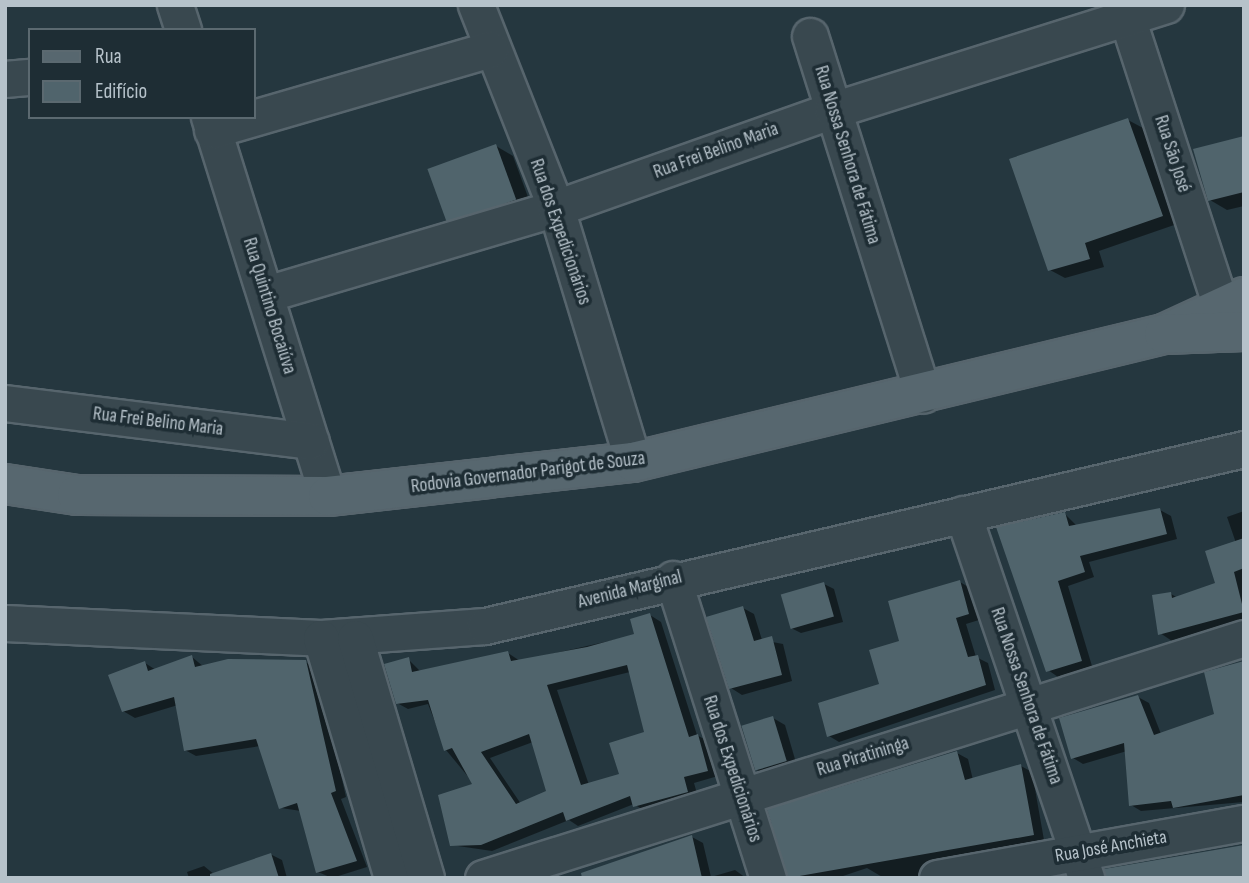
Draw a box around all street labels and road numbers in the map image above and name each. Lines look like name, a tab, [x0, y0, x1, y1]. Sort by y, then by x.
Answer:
street label: Rua Nossa Senhora de Fátima	[809, 63, 885, 247]
street label: Rua São José	[1149, 113, 1195, 195]
street label: Rua Frei Belino Maria	[651, 118, 781, 184]
street label: Rua dos Expedicionários	[524, 156, 596, 308]
street label: Rua Quintino Bocaiúva	[237, 235, 301, 377]
street label: Rua Frei Belino Maria	[92, 403, 224, 441]
street label: Rodovia Governador Parigot de Souza	[410, 447, 646, 499]
street label: Avenida Marginal	[576, 566, 684, 614]
street label: Rua Nossa Senhora de Fátima	[985, 605, 1067, 787]
street label: Rua dos Expedicionários	[698, 693, 766, 845]
street label: Rua Piratininga	[814, 732, 912, 782]
street label: Rua José Anchieta	[1053, 826, 1169, 868]

